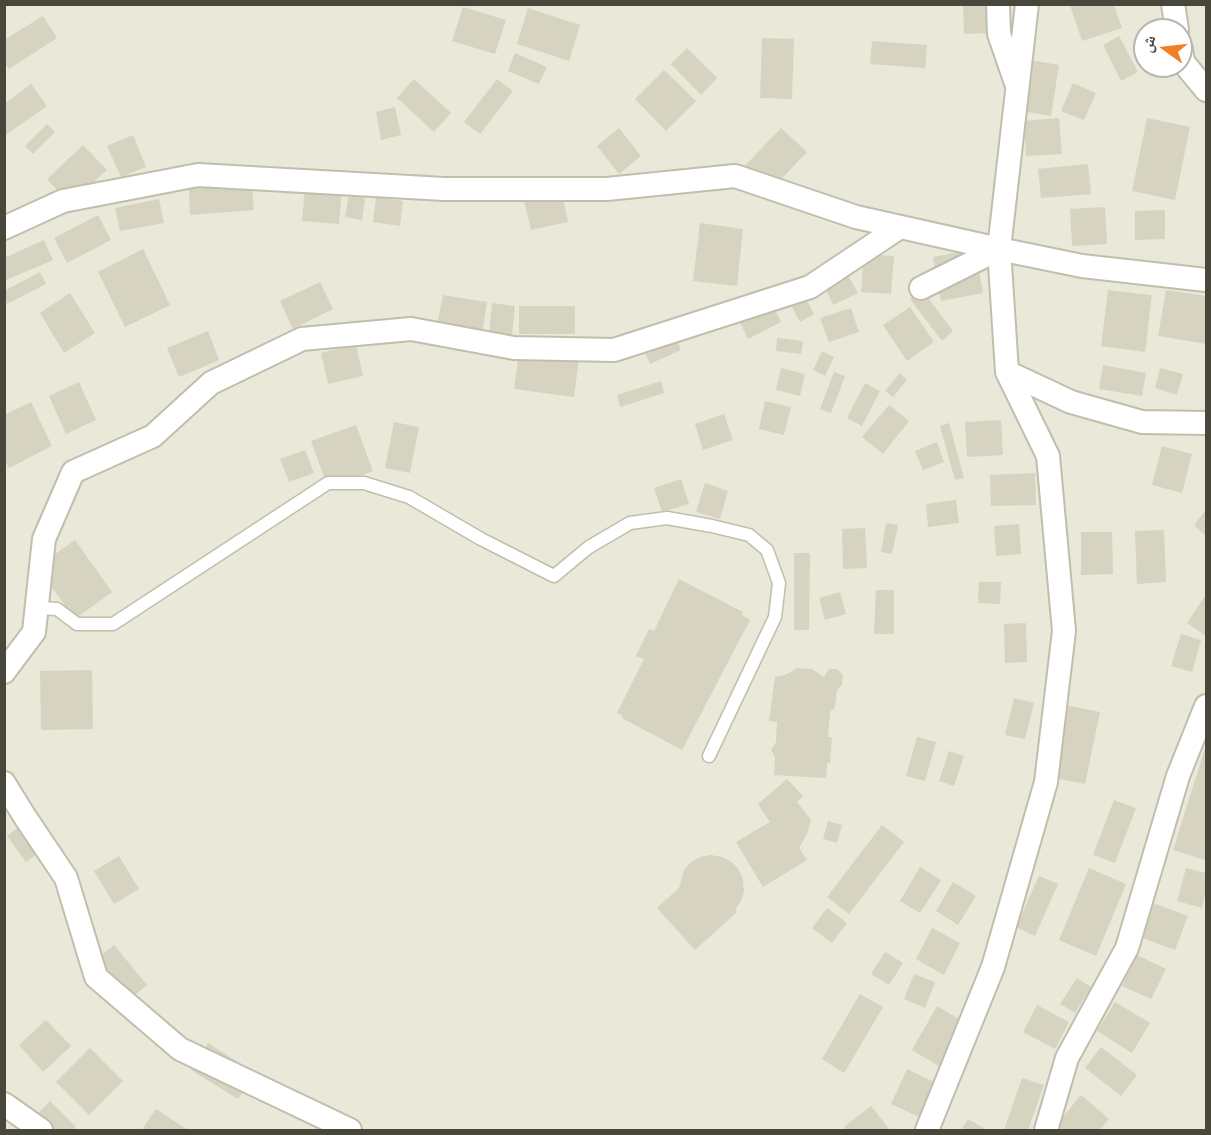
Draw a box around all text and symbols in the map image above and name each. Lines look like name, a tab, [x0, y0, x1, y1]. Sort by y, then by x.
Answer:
north arrow	[1133, 18, 1193, 78]
text: ش	[1136, 33, 1159, 55]

